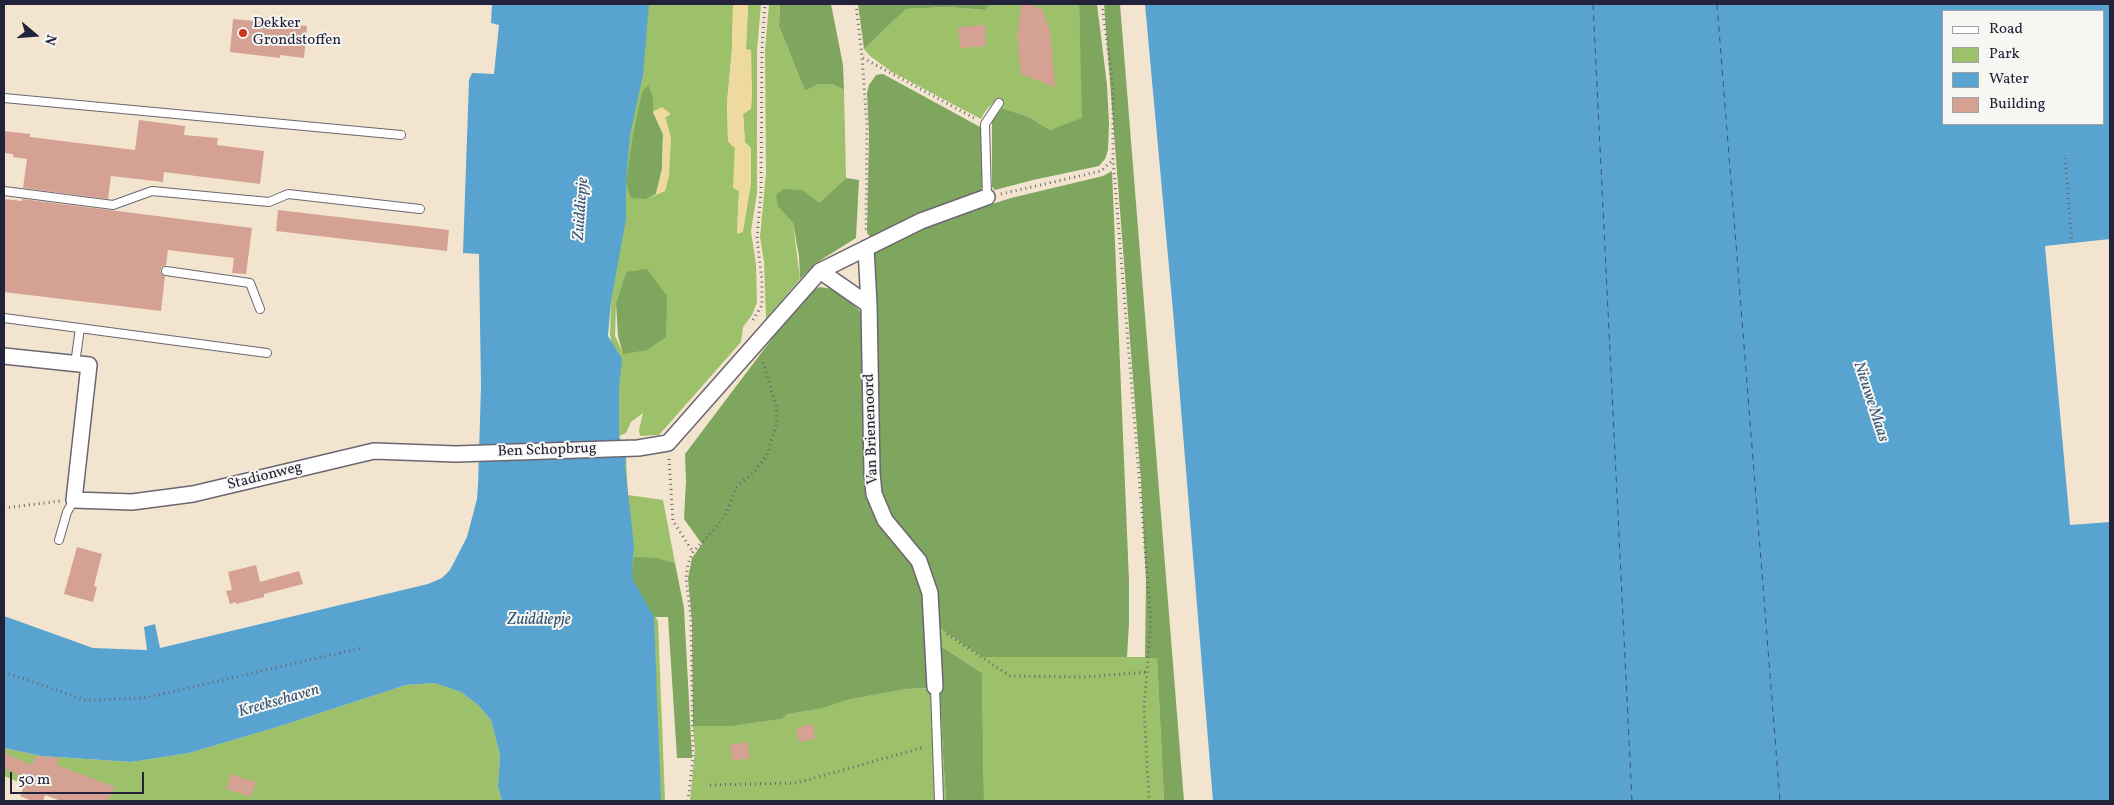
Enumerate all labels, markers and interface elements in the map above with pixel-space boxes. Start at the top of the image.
north arrow [10,10,60,60]
legend [1942,10,2104,125]
place label: Dekker Grondstoffen [253,15,341,50]
text: Road [1989,19,2023,40]
marker: Dekker Grondstoffen [237,27,249,39]
text: N [39,32,60,48]
text: Park [1989,44,2020,65]
text: Water [1989,69,2029,90]
text: Building [1989,94,2045,115]
water label: Zuiddiepje [570,177,594,241]
water label: Nieuwe Maas [1848,359,1892,445]
street label: Van Brienenoord [861,373,883,485]
street label: Ben Schopbrug [497,440,597,462]
street label: Stadionweg [226,459,304,495]
water label: Zuiddiepje [508,611,570,631]
water label: Kreeksehaven [236,681,322,723]
scale bar [12,762,146,794]
text: 50 m [18,770,50,791]

